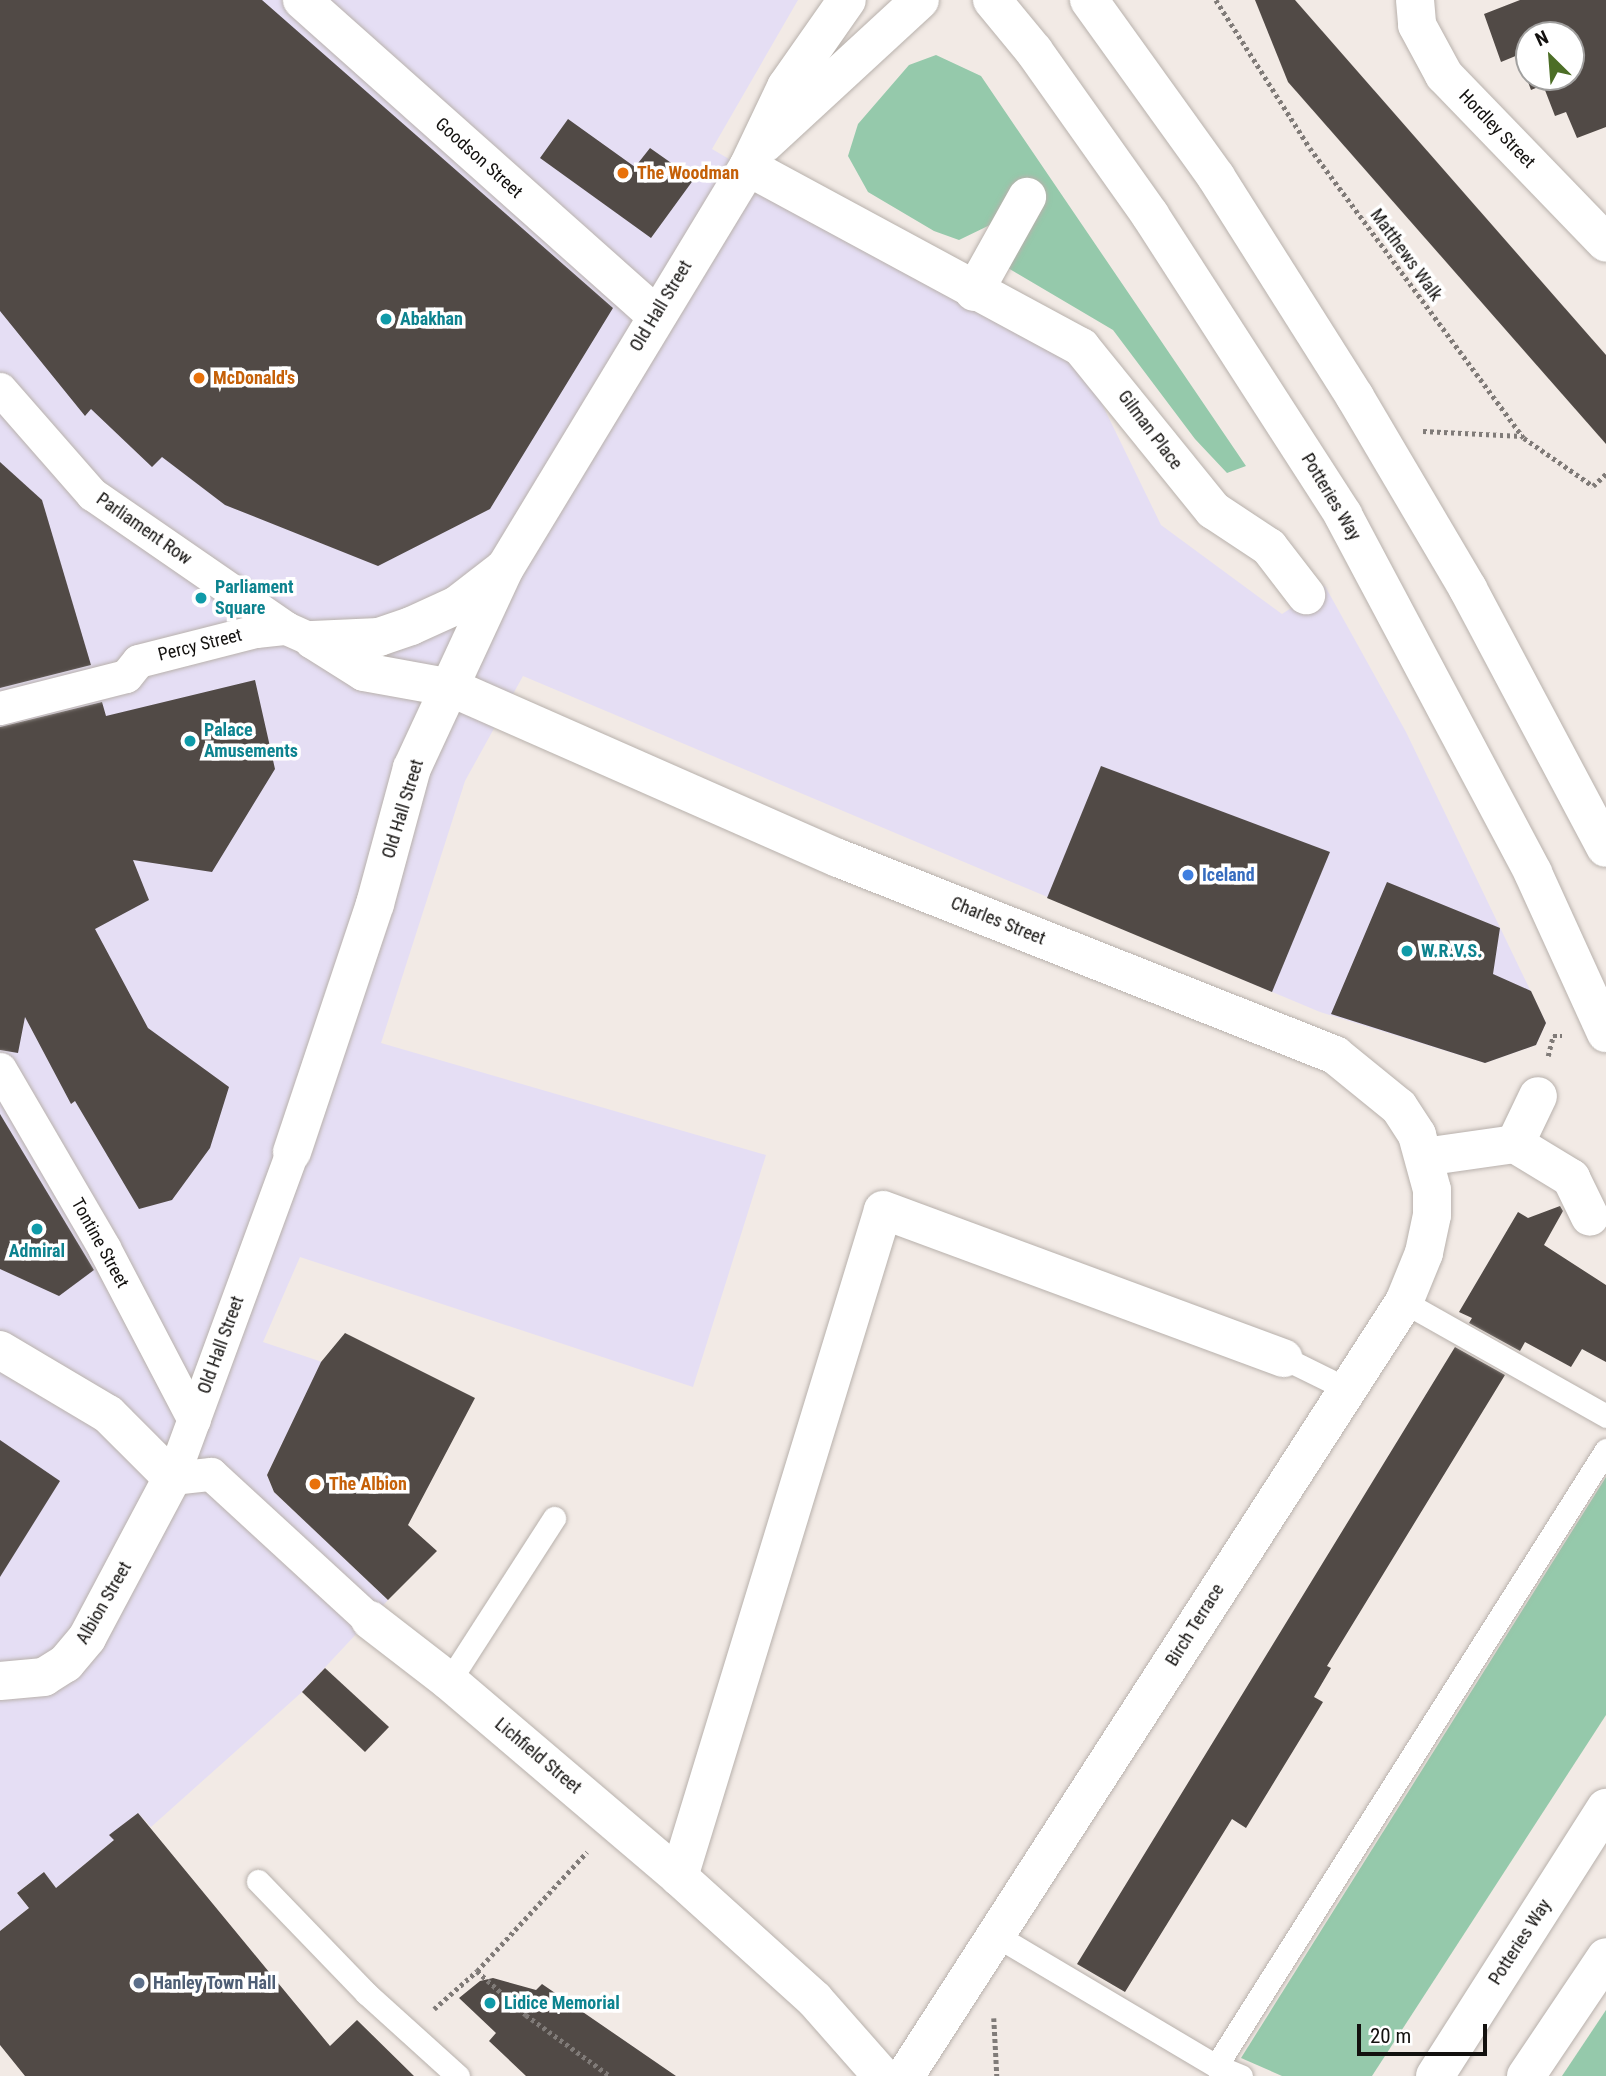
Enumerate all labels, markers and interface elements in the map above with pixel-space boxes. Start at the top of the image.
north arrow [1515,21,1585,91]
text: N [1532,25,1552,51]
street label: Hordley Street [1454,85,1540,173]
street label: Goodson Street [431,113,527,203]
place label: The Woodman [637,162,739,184]
marker: The Woodman [615,165,631,181]
street label: Matthews Walk [1365,205,1447,305]
street label: Old Hall Street [625,257,697,355]
place label: Abakhan [400,308,463,330]
marker: Abakhan [378,311,394,327]
place label: McDonald's [213,367,295,389]
marker: McDonald's [191,370,207,386]
street label: Gilman Place [1113,386,1187,474]
street label: Potteries Way [1297,450,1365,544]
street label: Parliament Row [92,488,196,570]
place label: Parliament Square [215,577,293,620]
marker: Parliament Square [193,590,209,606]
street label: Percy Street [156,624,244,666]
place label: Palace Amusements [204,720,298,762]
marker: Palace Amusements [182,733,198,749]
street label: Old Hall Street [378,757,428,861]
place label: Iceland [1202,864,1255,886]
marker: Iceland [1180,867,1196,883]
street label: Charles Street [948,892,1048,950]
place label: W.R.V.S. [1421,940,1482,962]
marker: W.R.V.S. [1399,943,1415,959]
street label: Tontine Street [67,1194,133,1292]
marker: Admiral [29,1221,45,1237]
place label: Admiral [9,1240,65,1262]
street label: Old Hall Street [193,1293,249,1397]
place label: The Albion [329,1473,407,1495]
marker: The Albion [307,1476,323,1492]
street label: Albion Street [72,1558,136,1648]
street label: Birch Terrace [1161,1580,1229,1670]
street label: Lichfield Street [490,1714,586,1798]
street label: Potteries Way [1484,1895,1556,1989]
place label: Hanley Town Hall [153,1972,277,1994]
marker: Hanley Town Hall [131,1975,147,1991]
place label: Lidice Memorial [504,1992,620,2014]
marker: Lidice Memorial [482,1995,498,2011]
scale bar [1361,2010,1490,2054]
text: 20 m [1370,2024,1411,2048]

